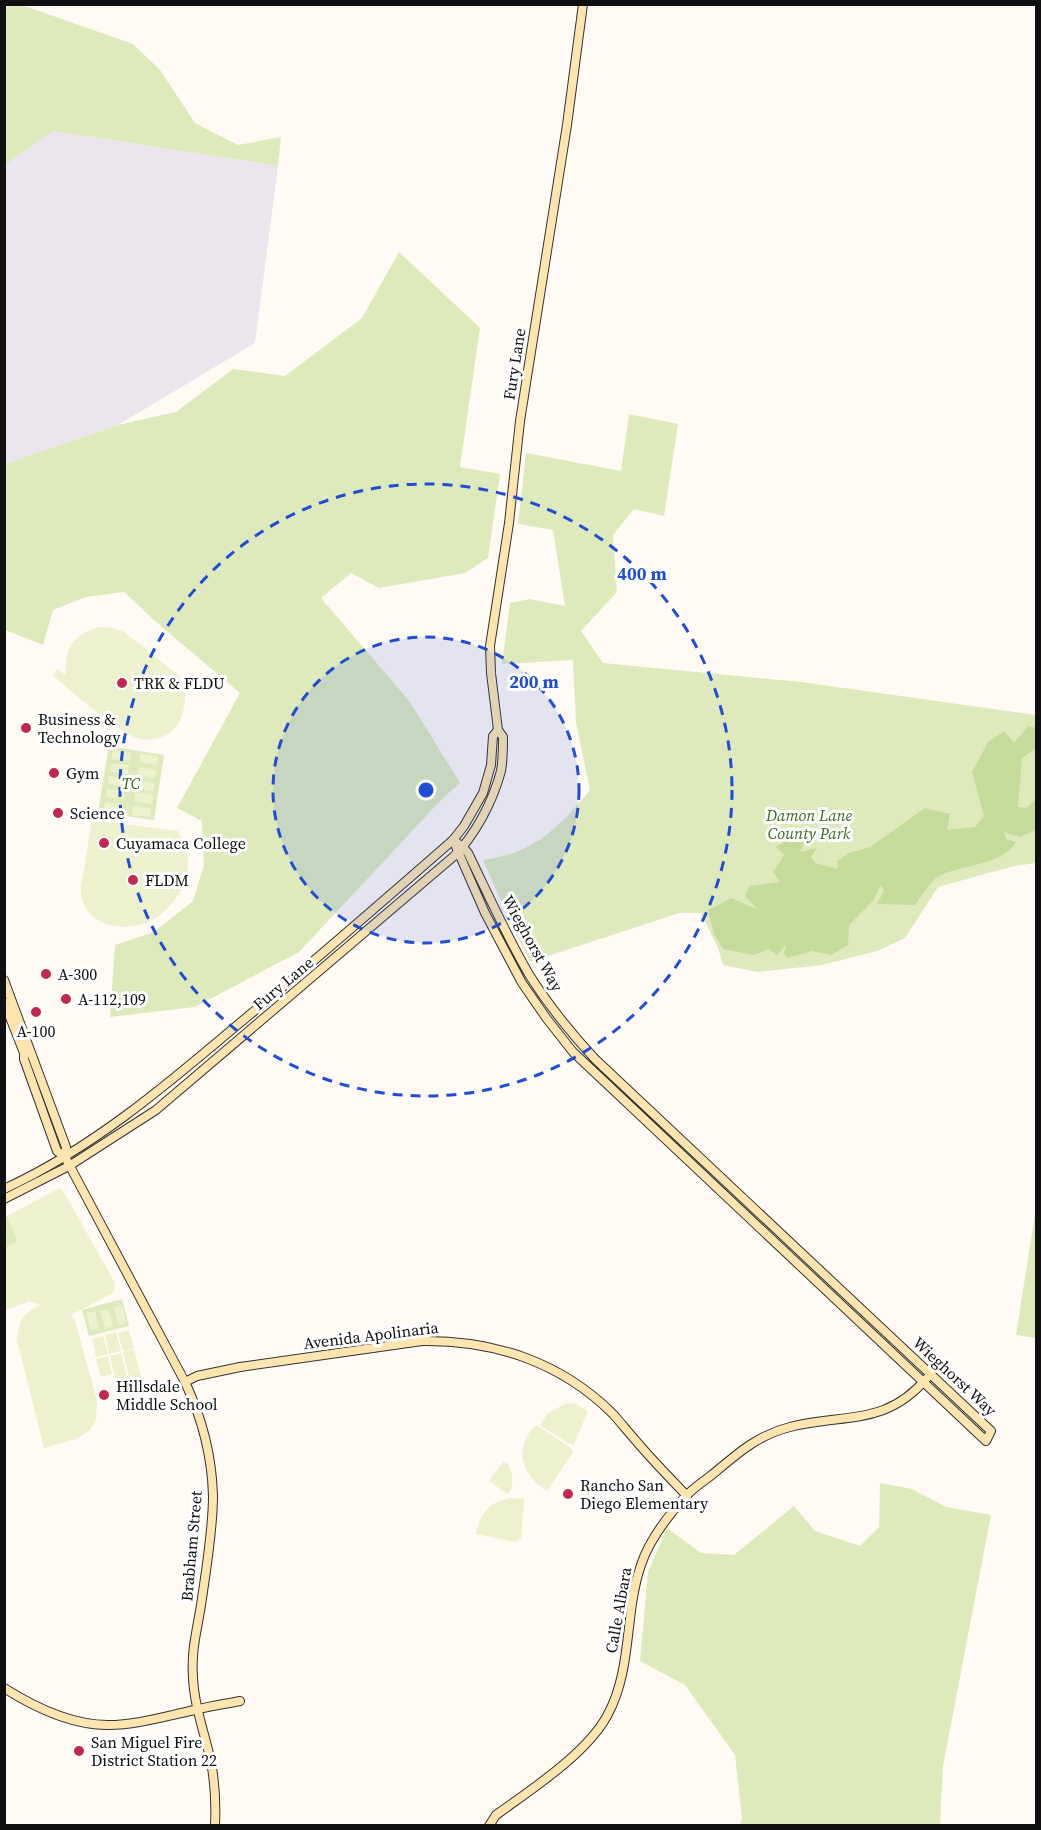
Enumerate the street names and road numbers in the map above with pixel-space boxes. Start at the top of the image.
street label: Fury Lane [497,326,531,402]
street label: Wieghorst Way [497,891,569,996]
street label: Fury Lane [248,951,318,1015]
street label: Avenida Apolinaria [302,1316,441,1354]
street label: Wieghorst Way [908,1331,1002,1421]
street label: Brabham Street [175,1489,207,1602]
street label: Calle Albara [600,1564,637,1655]

